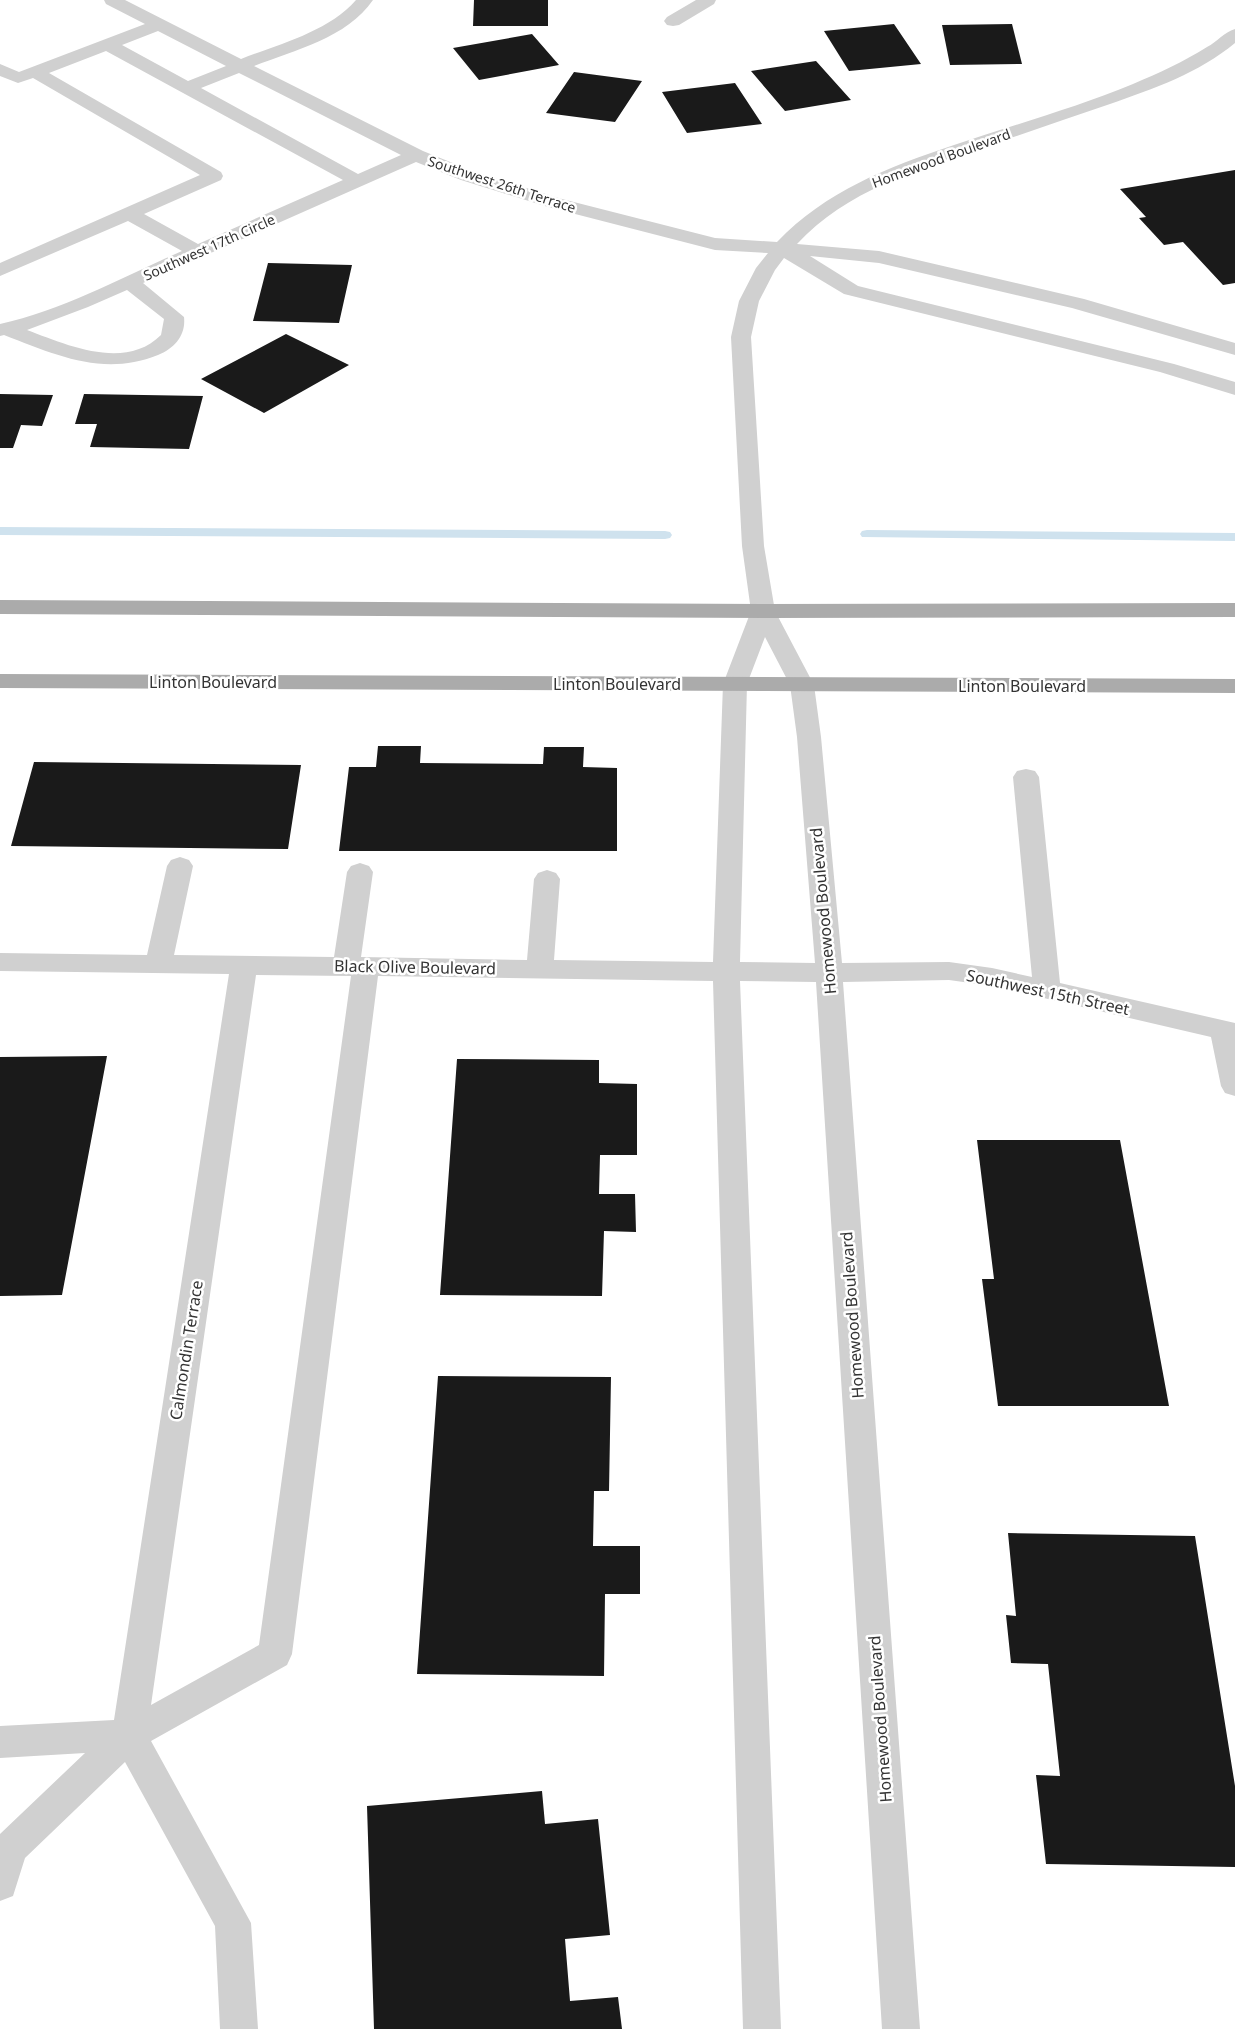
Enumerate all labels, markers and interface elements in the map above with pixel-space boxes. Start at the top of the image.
street label: Homewood Boulevard [869,124,1013,192]
street label: Southwest 26th Terrace [426,151,579,217]
street label: Southwest 17th Circle [140,209,278,285]
street label: Linton Boulevard [149,671,277,693]
street label: Linton Boulevard [553,673,681,695]
street label: Linton Boulevard [958,675,1086,697]
street label: Homewood Boulevard [805,827,841,995]
street label: Black Olive Boulevard [334,955,496,979]
street label: Southwest 15th Street [965,964,1132,1020]
street label: Homewood Boulevard [835,1231,869,1399]
street label: Calmondin Terrace [164,1279,208,1421]
street label: Homewood Boulevard [863,1635,897,1803]

